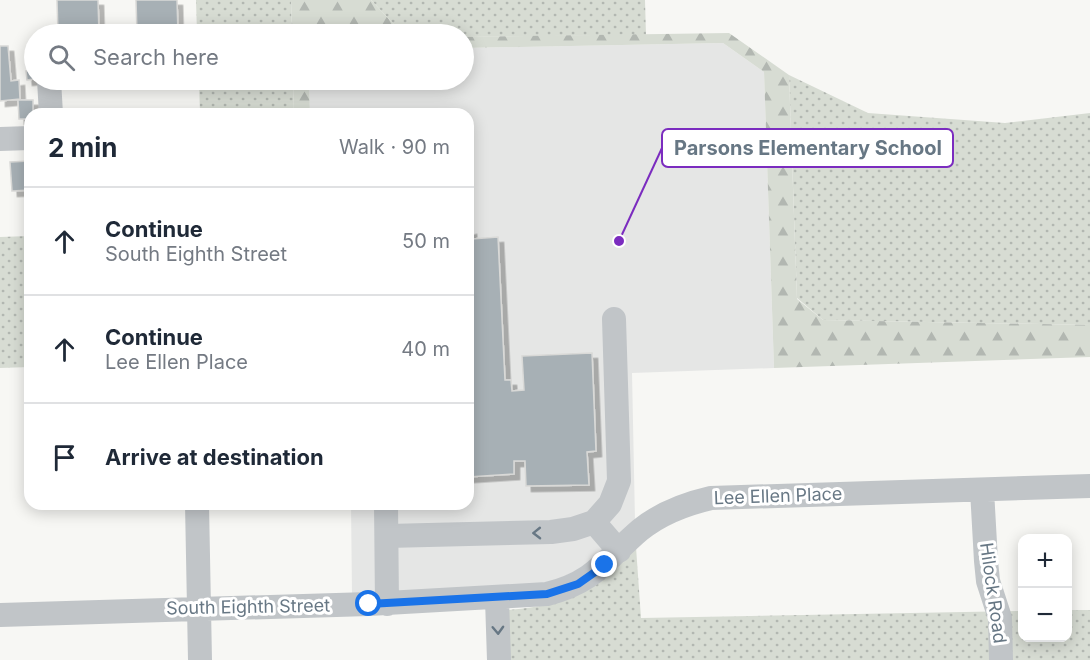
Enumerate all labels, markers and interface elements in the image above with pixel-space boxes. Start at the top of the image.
search box [24,24,474,90]
icon: search [45,41,78,74]
text: Search here [93,44,219,70]
callout: Parsons Elementary School [662,129,953,167]
text: 2 min [48,132,118,163]
text: Walk · 90 m [339,135,450,159]
text: Parsons Elementary School [674,136,942,160]
text: Continue [105,216,203,242]
icon: ahead [48,225,81,258]
text: 50 m [402,229,450,253]
text: South Eighth Street [105,242,287,266]
text: Continue [105,324,203,350]
icon: ahead [48,333,81,366]
text: 40 m [401,337,450,361]
text: Lee Ellen Place [105,350,248,374]
icon: arrive [48,441,81,474]
text: Arrive at destination [105,444,324,470]
street label: Lee Ellen Place [713,483,843,508]
one-way arrow [532,526,541,539]
map controls [1018,534,1072,642]
button: + [1018,534,1072,588]
street label: Hilock Road [976,541,1011,645]
route end [591,551,617,577]
button: − [1018,588,1072,642]
route start [355,590,381,616]
street label: South Eighth Street [166,595,330,618]
one-way arrow [491,625,504,634]

